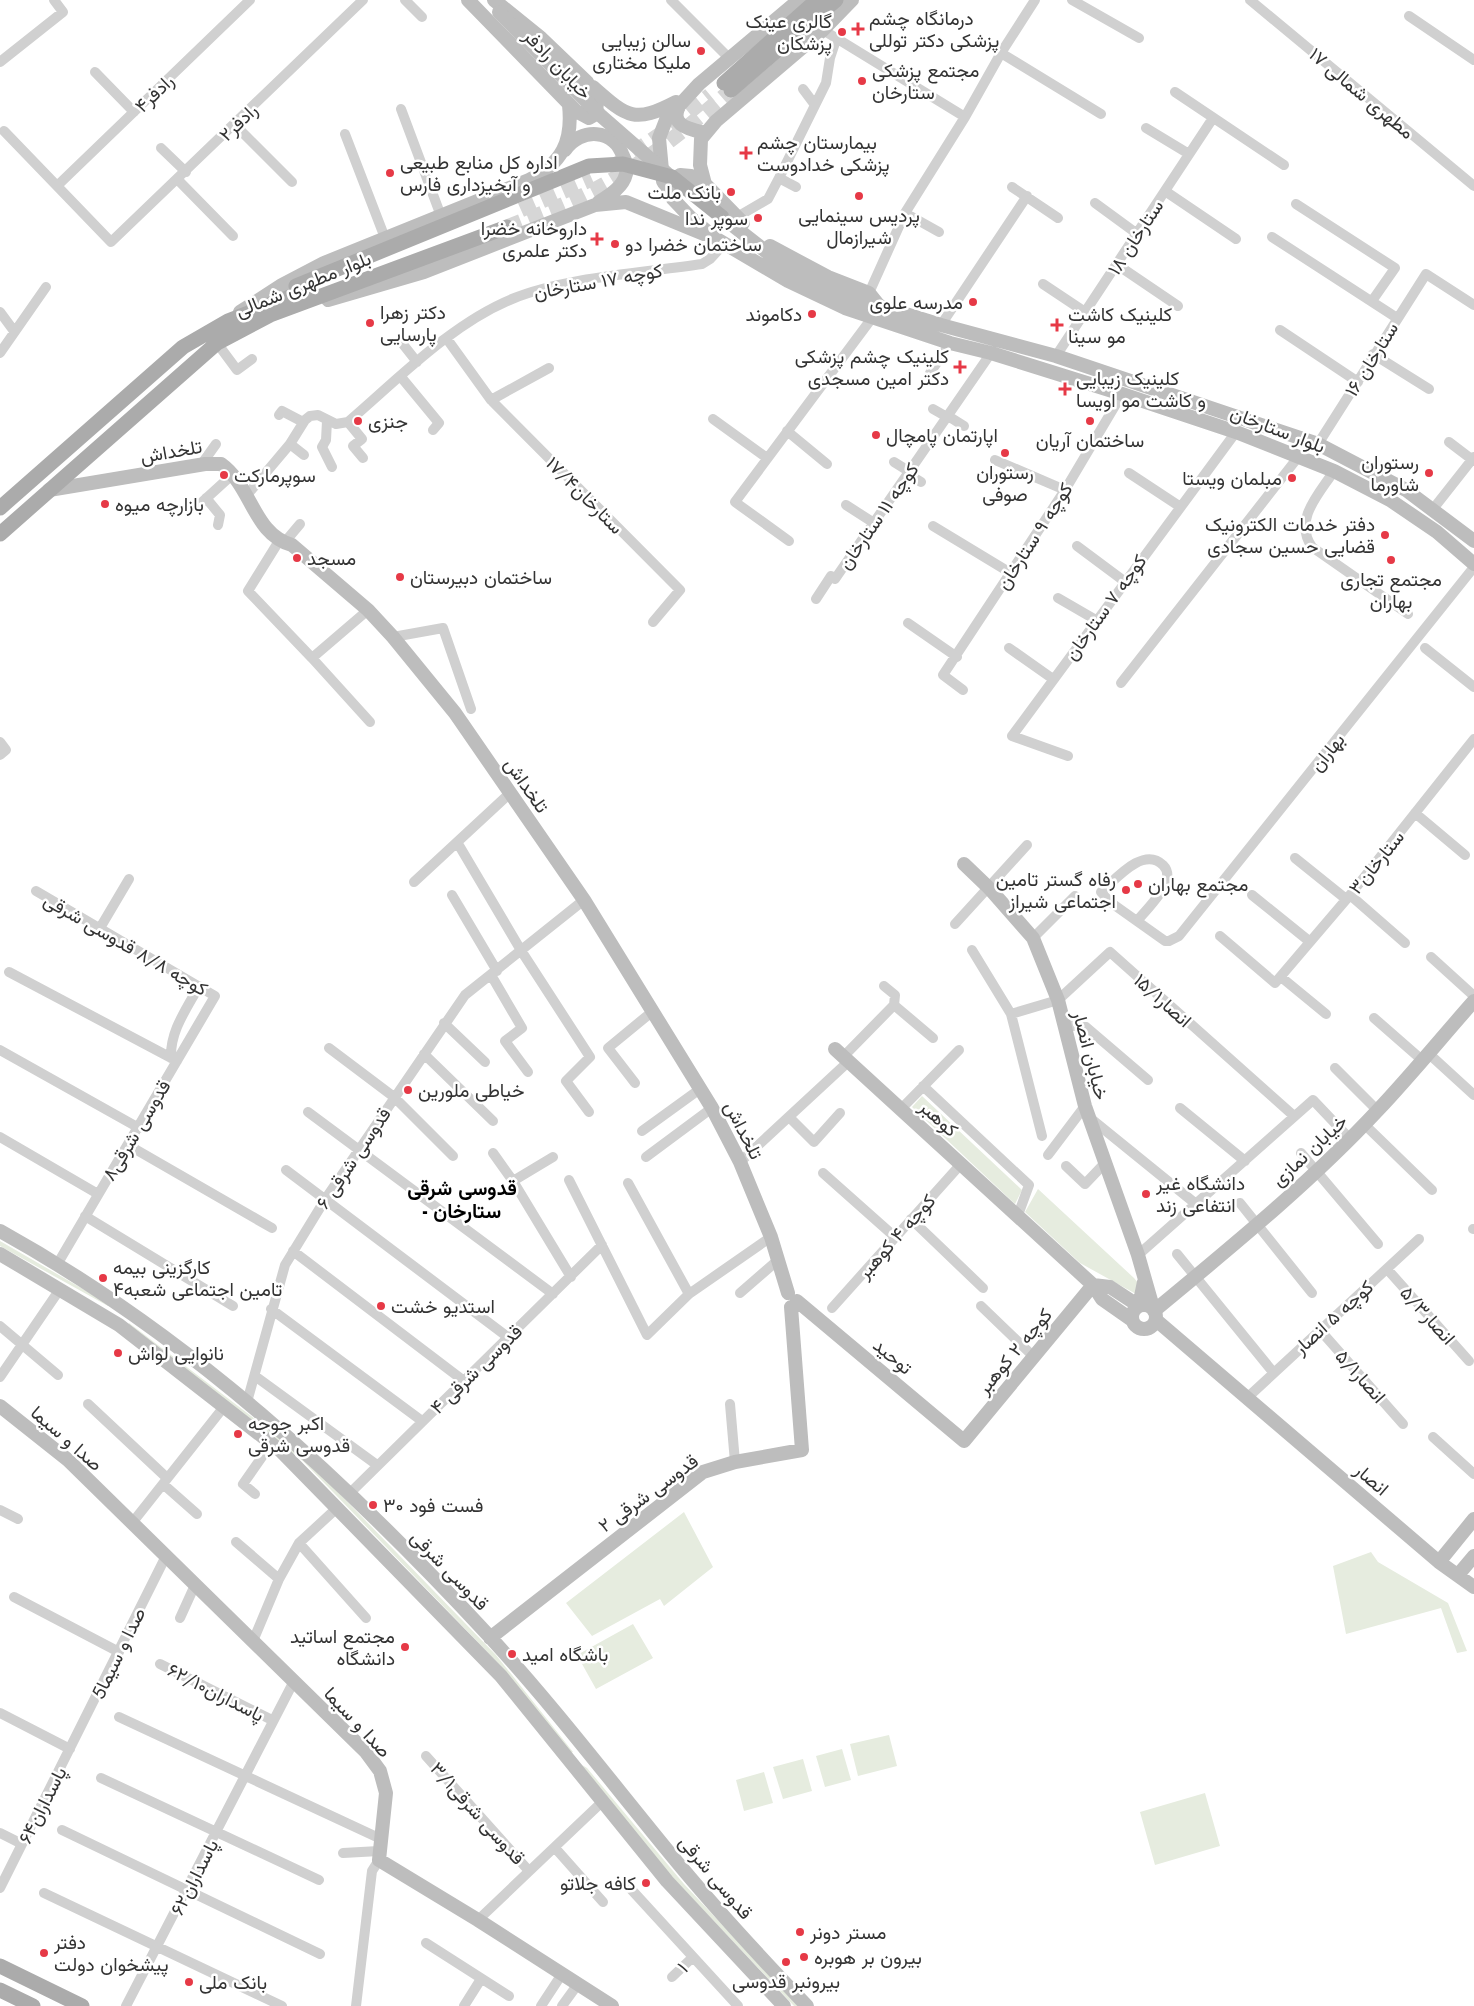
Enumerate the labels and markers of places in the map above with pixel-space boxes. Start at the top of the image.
place label: درمانگاه چشم پزشكی دكتر توللی [869,5,999,54]
place label: گالری عینک پزشکان [746,8,832,57]
marker: درمانگاه چشم پزشكی دكتر توللی [851,22,865,36]
marker: گالری عینک پزشکان [836,26,848,38]
place label: سالن زیبایی ملیکا مختاری [592,27,691,76]
marker: سالن زیبایی ملیکا مختاری [695,45,707,57]
place label: مجتمع پزشکی ستارخان [872,57,979,106]
marker: مجتمع پزشکی ستارخان [856,75,868,87]
place label: بیمارستان چشم پزشکی خدادوست [757,129,890,178]
marker: بیمارستان چشم پزشکی خدادوست [739,146,753,160]
place label: اداره کل منابع طبیعى و آبخیزدارى فارس [400,149,558,198]
marker: اداره کل منابع طبیعى و آبخیزدارى فارس [384,167,396,179]
place label: بانک ملت [648,179,721,206]
marker: بانک ملت [725,186,737,198]
marker: پردیس سینمایی شیرازمال [853,190,865,202]
place label: پردیس سینمایی شیرازمال [798,202,920,251]
place label: سوپر ندا [685,205,748,232]
marker: سوپر ندا [752,212,764,224]
place label: داروخانه خضرا دکتر علمری [481,215,587,264]
place label: ساختمان خضرا دو [625,231,762,258]
marker: داروخانه خضرا دکتر علمری [591,233,603,245]
marker: ساختمان خضرا دو [609,238,621,250]
place label: مدرسه علوی [869,289,963,316]
marker: مدرسه علوی [967,296,979,308]
place label: دکتر زهرا پارسایی [380,299,446,348]
place label: دکاموند [746,301,802,328]
place label: کلینیک کاشت مو سینا [1068,301,1172,350]
marker: دکاموند [806,308,818,320]
marker: دکتر زهرا پارسایی [364,317,376,329]
marker: کلینیک کاشت مو سینا [1050,318,1064,332]
place label: کلینیک چشم پزشکی دکتر امین مسجدی [795,343,949,392]
marker: کلینیک چشم پزشکی دکتر امین مسجدی [953,360,967,374]
place label: کلینیک زیبایی و کاشت مو اویسا [1076,365,1206,414]
marker: کلینیک زیبایی و کاشت مو اویسا [1058,382,1072,396]
place label: جنزی [368,408,408,435]
marker: جنزی [352,415,364,427]
marker: ساختمان آریان [1084,415,1096,427]
place label: اپارتمان پامچال [886,422,998,449]
place label: ساختمان آریان [1036,427,1144,454]
marker: اپارتمان پامچال [870,429,882,441]
marker: رستوران صوفی [999,447,1011,459]
place label: رستوران شاورما [1361,449,1419,498]
place label: رستوران صوفی [976,459,1034,508]
place label: سوپرمارکت [234,462,316,489]
place label: مبلمان ویستا [1182,465,1282,492]
marker: رستوران شاورما [1423,467,1435,479]
marker: سوپرمارکت [218,469,230,481]
marker: مبلمان ویستا [1286,472,1298,484]
place label: بازارچه میوه [115,491,204,518]
marker: بازارچه میوه [99,498,111,510]
place label: دفتر خدمات الکترونیک قضایی حسین سجادی [1205,511,1375,560]
marker: دفتر خدمات الکترونیک قضایی حسین سجادی [1379,529,1391,541]
place label: مسجد [307,545,356,572]
marker: مسجد [291,552,303,564]
marker: مجتمع تجاری بهاران [1385,554,1397,566]
place label: ساختمان دبیرستان [410,564,552,591]
place label: مجتمع تجاری بهاران [1340,566,1442,615]
marker: ساختمان دبیرستان [394,571,406,583]
place label: رفاه گستر تامین اجتماعی شیراز [996,866,1116,915]
place label: مجتمع بهاران [1148,871,1248,898]
marker: مجتمع بهاران [1132,878,1144,890]
marker: رفاه گستر تامین اجتماعی شیراز [1120,884,1132,896]
place label: خیاطی ملورین [418,1077,524,1104]
marker: خیاطی ملورین [402,1084,414,1096]
place label: دانشگاه غیر انتفاعی زند [1155,1170,1245,1219]
marker: دانشگاه غیر انتفاعی زند [1140,1188,1152,1200]
place label: کارگزینی بیمه تامین اجتماعی شعبه۴ [113,1254,282,1303]
marker: کارگزینی بیمه تامین اجتماعی شعبه۴ [97,1272,109,1284]
place label: استدیو خشت [391,1293,495,1320]
marker: استدیو خشت [375,1300,387,1312]
place label: نانوایی لواش [128,1340,224,1367]
marker: نانوایی لواش [112,1347,124,1359]
place label: اکبر جوجه قدوسی شرقی [248,1410,350,1459]
marker: اکبر جوجه قدوسی شرقی [232,1428,244,1440]
place label: فست فود ۳۰ [383,1492,484,1519]
marker: فست فود ۳۰ [367,1499,379,1511]
place label: مجتمع اساتید دانشگاه [290,1623,395,1672]
marker: مجتمع اساتید دانشگاه [399,1641,411,1653]
place label: باشگاه امید [522,1641,608,1668]
marker: باشگاه امید [506,1648,518,1660]
place label: کافه جلاتو [560,1870,636,1897]
marker: کافه جلاتو [640,1877,652,1889]
place label: مستر دونر [809,1919,886,1946]
marker: مستر دونر [794,1926,806,1938]
place label: دفتر پیشخوان دولت [53,1929,169,1978]
place label: بیرون بر هوبره [814,1944,922,1971]
marker: دفتر پیشخوان دولت [38,1947,50,1959]
marker: بیرون بر هوبره [798,1951,810,1963]
marker: بیرونبر قدوسی [780,1956,792,1968]
place label: بیرونبر قدوسی [732,1968,840,1995]
place label: بانک ملی [199,1969,267,1996]
marker: بانک ملی [183,1976,195,1988]

